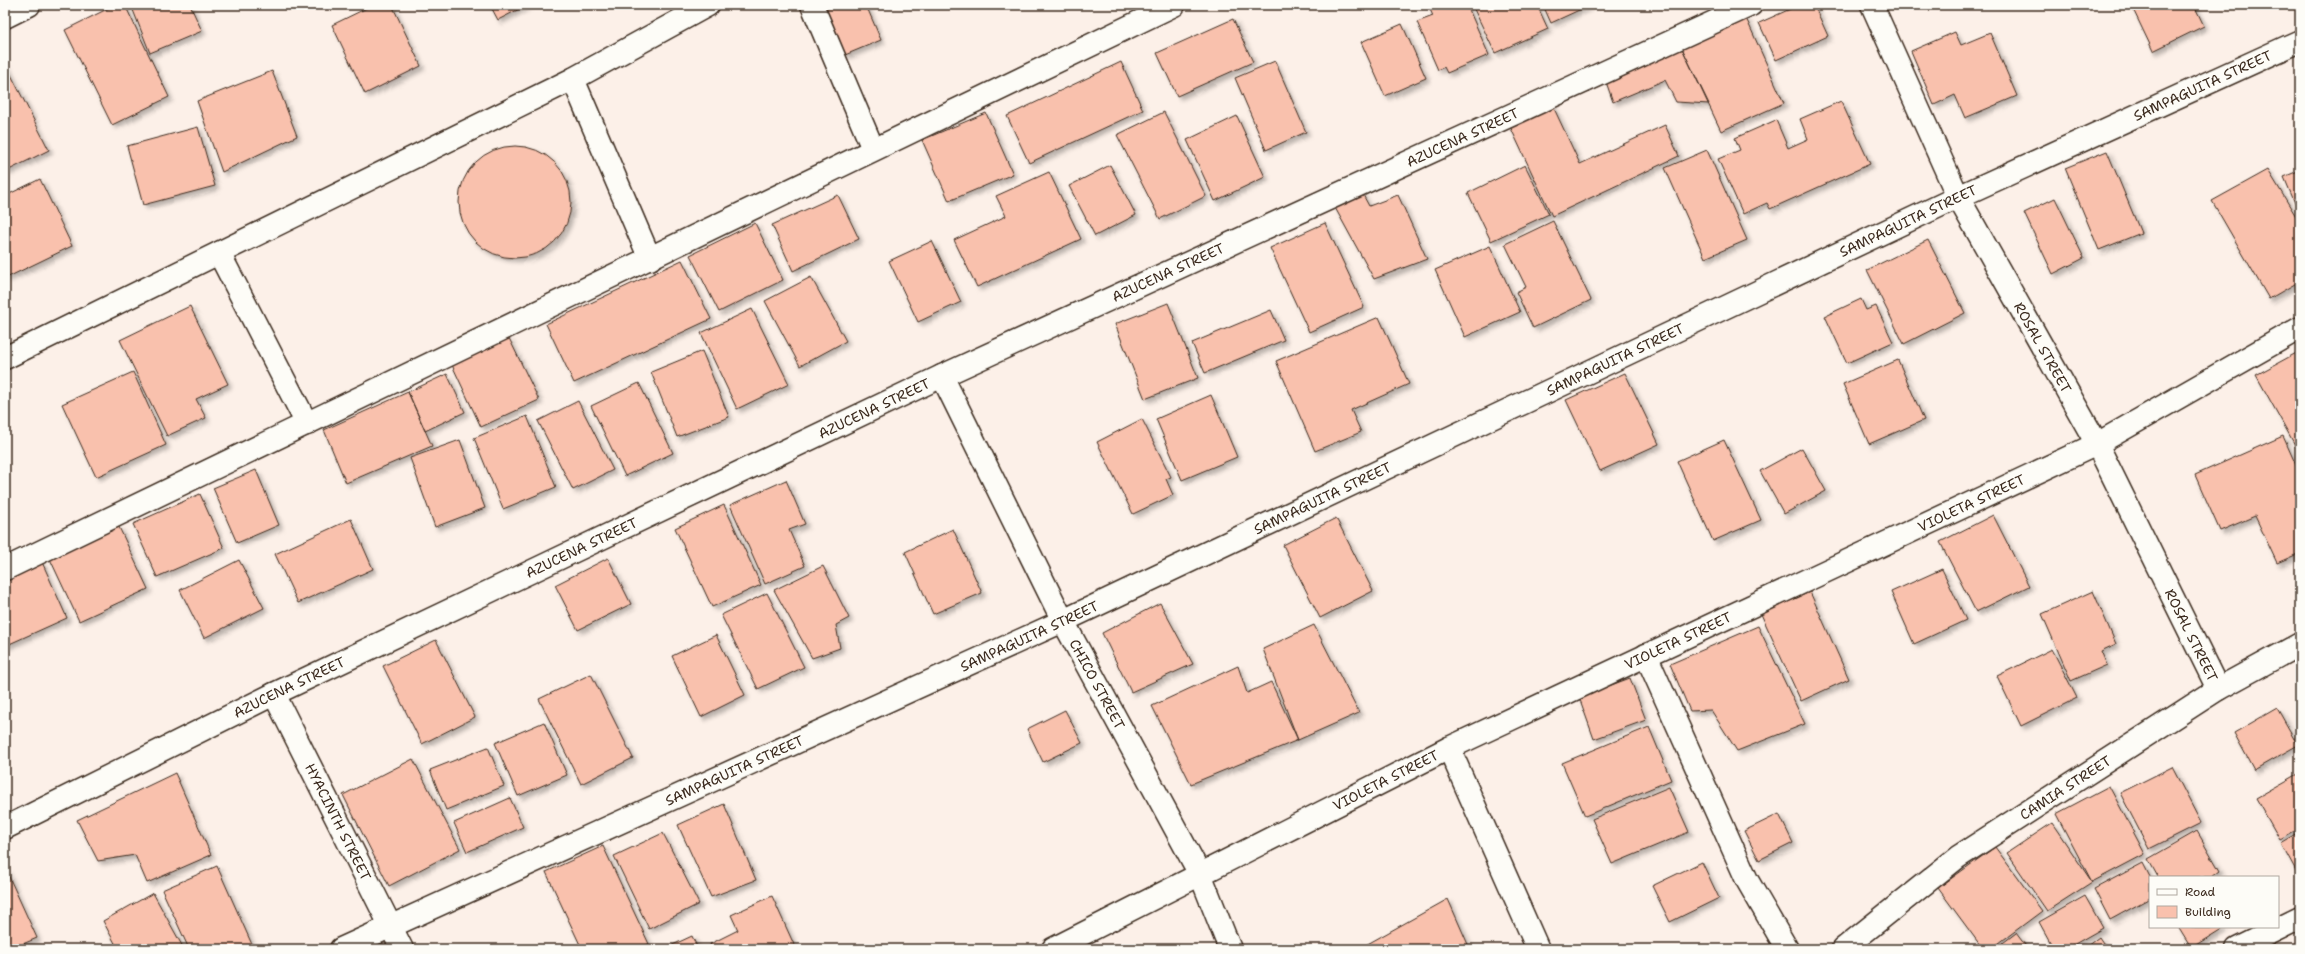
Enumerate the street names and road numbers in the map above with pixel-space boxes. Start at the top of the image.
street label: SAMPAGUITA STREET [2130,46,2275,125]
street label: AZUCENA STREET [1403,104,1522,171]
street label: SAMPAGUITA STREET [1836,180,1980,261]
street label: AZUCENA STREET [1109,239,1227,306]
street label: ROSAL STREET [2010,299,2076,396]
street label: SAMPAGUITA STREET [1543,319,1687,400]
street label: AZUCENA STREET [815,374,933,443]
street label: SAMPAGUITA STREET [1251,458,1394,538]
street label: VIOLETA STREET [1915,470,2028,536]
street label: AZUCENA STREET [523,513,641,582]
street label: ROSAL STREET [2161,586,2222,685]
street label: SAMPAGUITA STREET [957,596,1102,676]
street label: VIOLETA STREET [1622,608,1735,673]
street label: CHICO STREET [1065,636,1129,733]
street label: AZUCENA STREET [230,652,348,722]
street label: SAMPAGUITA STREET [662,731,807,810]
street label: VIOLETA STREET [1330,746,1442,814]
street label: CAMIA STREET [2016,751,2115,824]
street label: HYACINTH STREET [301,760,375,884]

